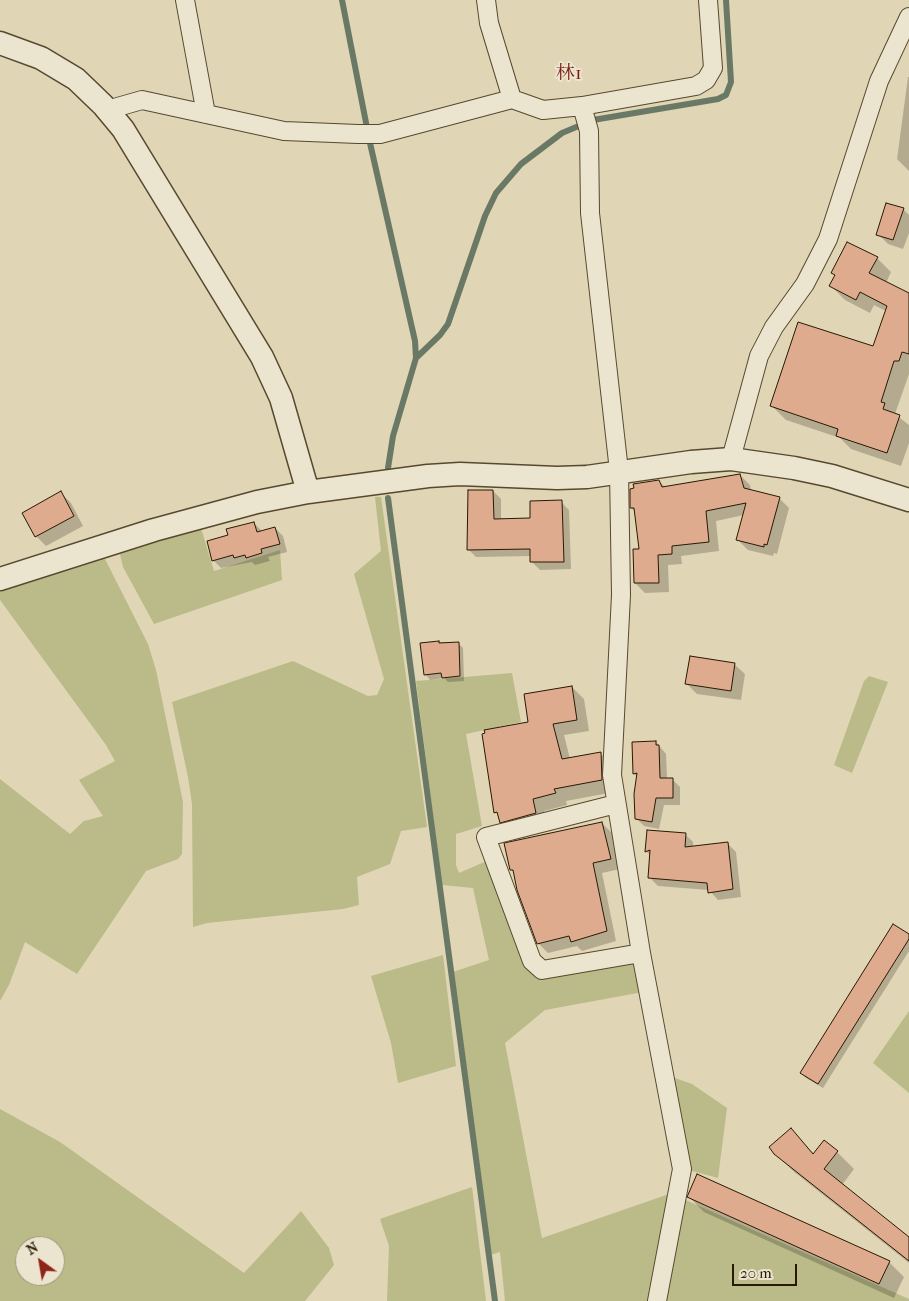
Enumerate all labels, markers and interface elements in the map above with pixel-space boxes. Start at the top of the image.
district label: 林1 [556,63,582,85]
north arrow [15,1236,65,1286]
text: N [23,1239,41,1259]
scale bar [734,1254,799,1286]
text: 20 m [740,1264,772,1282]

